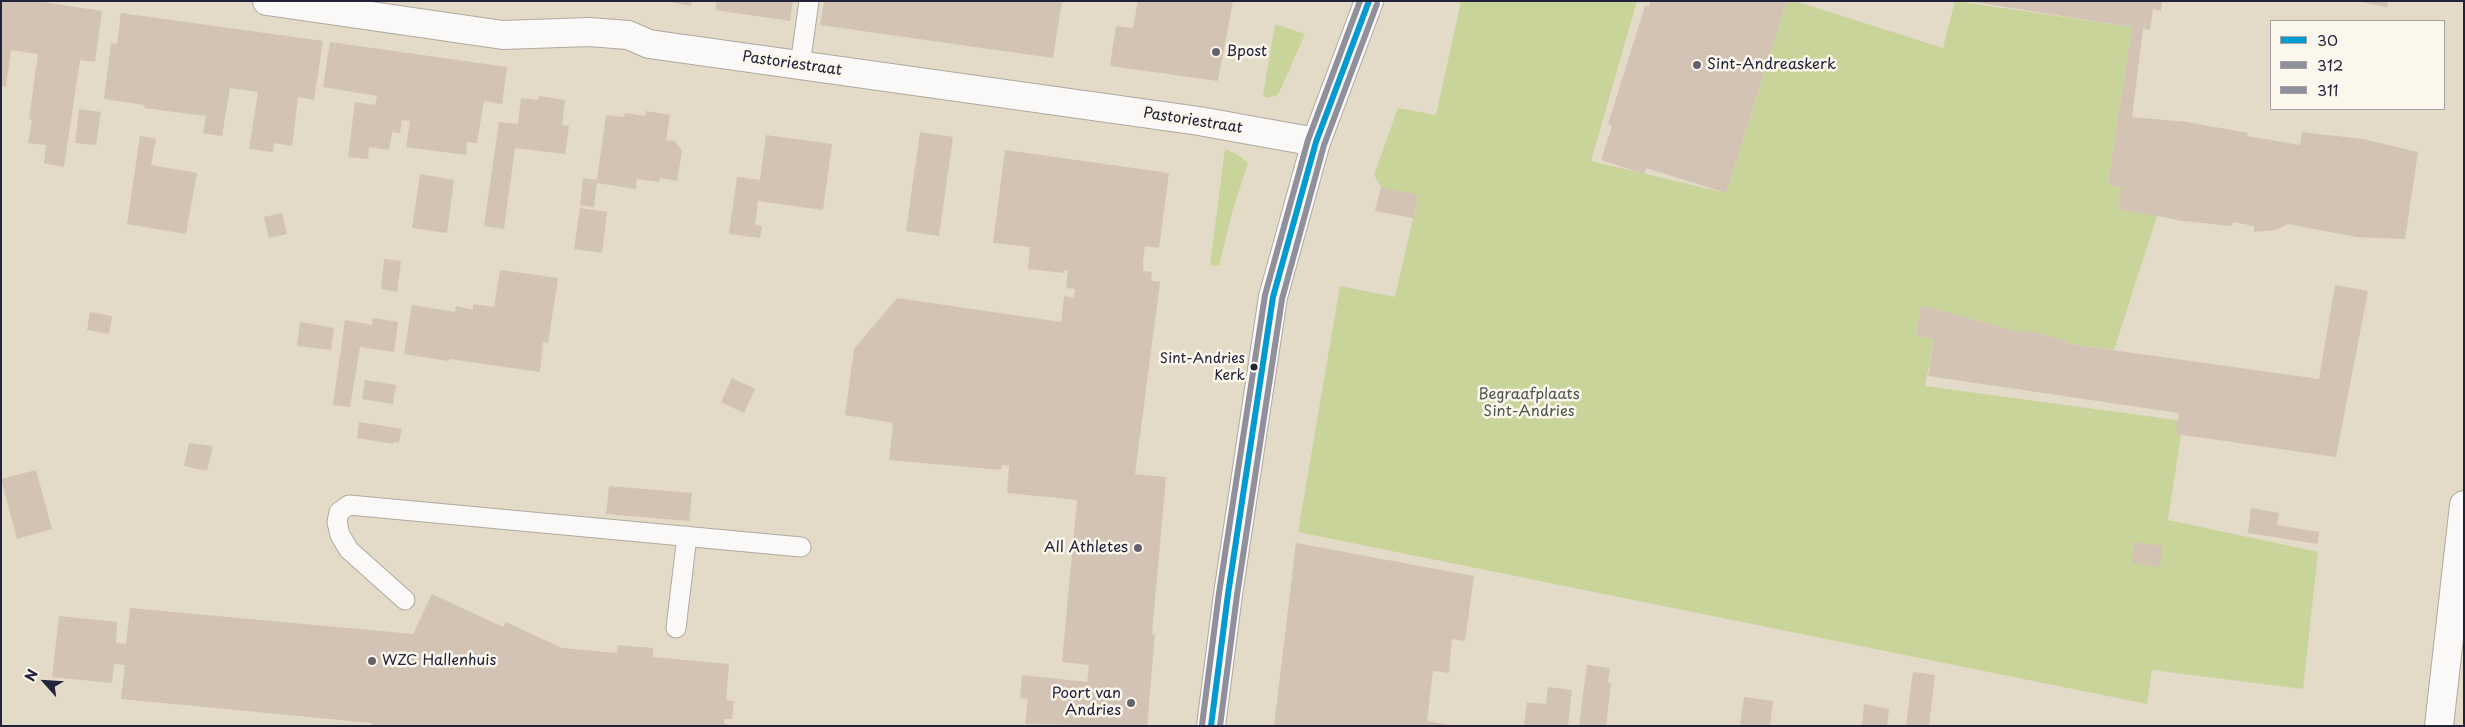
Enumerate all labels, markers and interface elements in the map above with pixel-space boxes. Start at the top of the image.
legend [2270,20,2445,110]
text: 30 [2317,28,2338,51]
place label: Bpost [1226,43,1267,61]
marker: Bpost [1210,46,1222,58]
street label: Pastoriestraat [741,48,843,80]
text: 312 [2317,53,2343,76]
place label: Sint-Andreaskerk [1707,56,1836,74]
marker: Sint-Andreaskerk [1691,59,1703,71]
text: 311 [2317,78,2338,101]
street label: Pastoriestraat [1142,104,1244,138]
place label: Sint-Andries Kerk [1160,351,1245,384]
marker: Sint-Andries Kerk [1249,362,1259,372]
park label: Begraafplaats Sint-Andries [1478,386,1580,421]
place label: All Athletes [1044,539,1128,557]
marker: All Athletes [1132,542,1144,554]
place label: WZC Hallenhuis [382,652,496,670]
marker: WZC Hallenhuis [366,655,378,667]
north arrow [20,657,70,707]
text: N [19,666,43,685]
place label: Poort van Andries [1052,685,1121,720]
marker: Poort van Andries [1125,697,1137,709]

